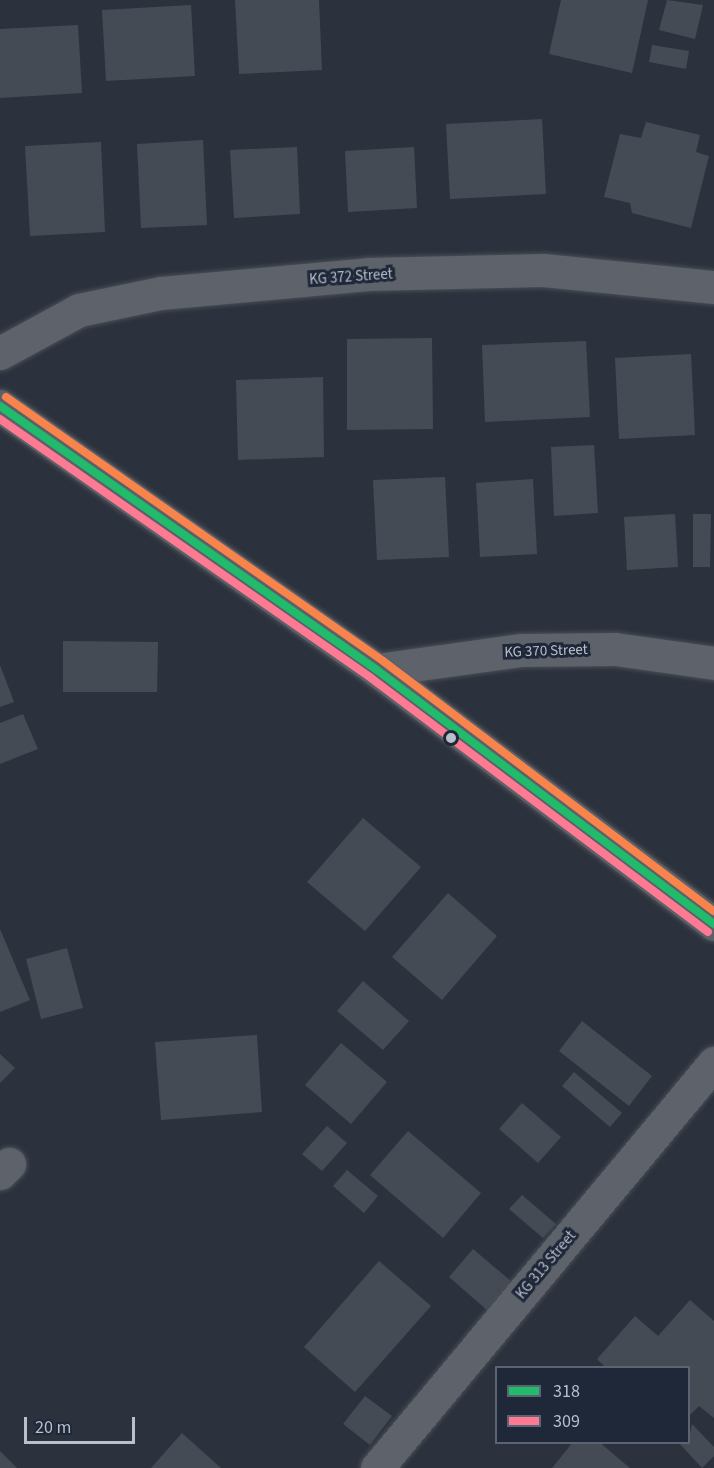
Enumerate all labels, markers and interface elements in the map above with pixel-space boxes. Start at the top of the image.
street label: KG 372 Street [309,265,393,289]
street label: KG 370 Street [504,641,588,661]
unlabelled marker [445,732,457,744]
street label: KG 313 Street [512,1227,580,1303]
legend [495,1366,690,1444]
text: 318 [553,1379,580,1404]
scale bar [27,1405,138,1443]
text: 309 [553,1409,580,1434]
text: 20 m [35,1415,71,1440]

